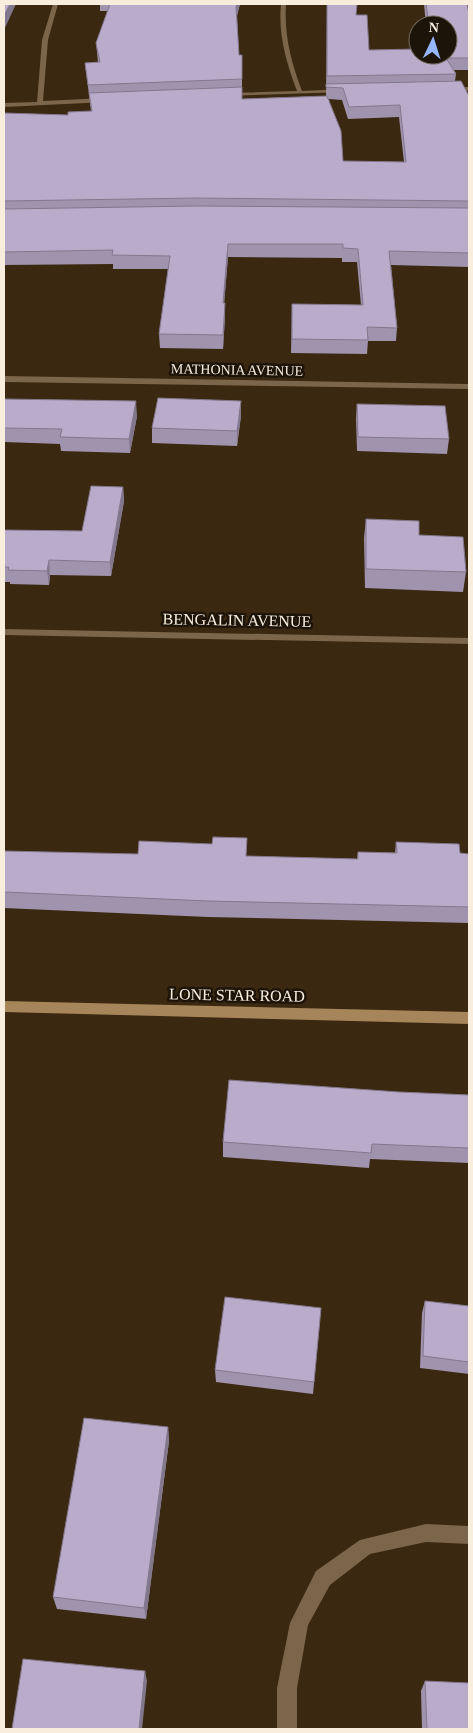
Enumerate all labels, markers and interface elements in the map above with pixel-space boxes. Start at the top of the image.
north arrow [408,15,458,65]
text: N [428,20,439,35]
street label: MATHONIA AVENUE [171,361,303,379]
street label: BENGALIN AVENUE [163,610,311,630]
street label: LONE STAR ROAD [169,985,305,1005]

